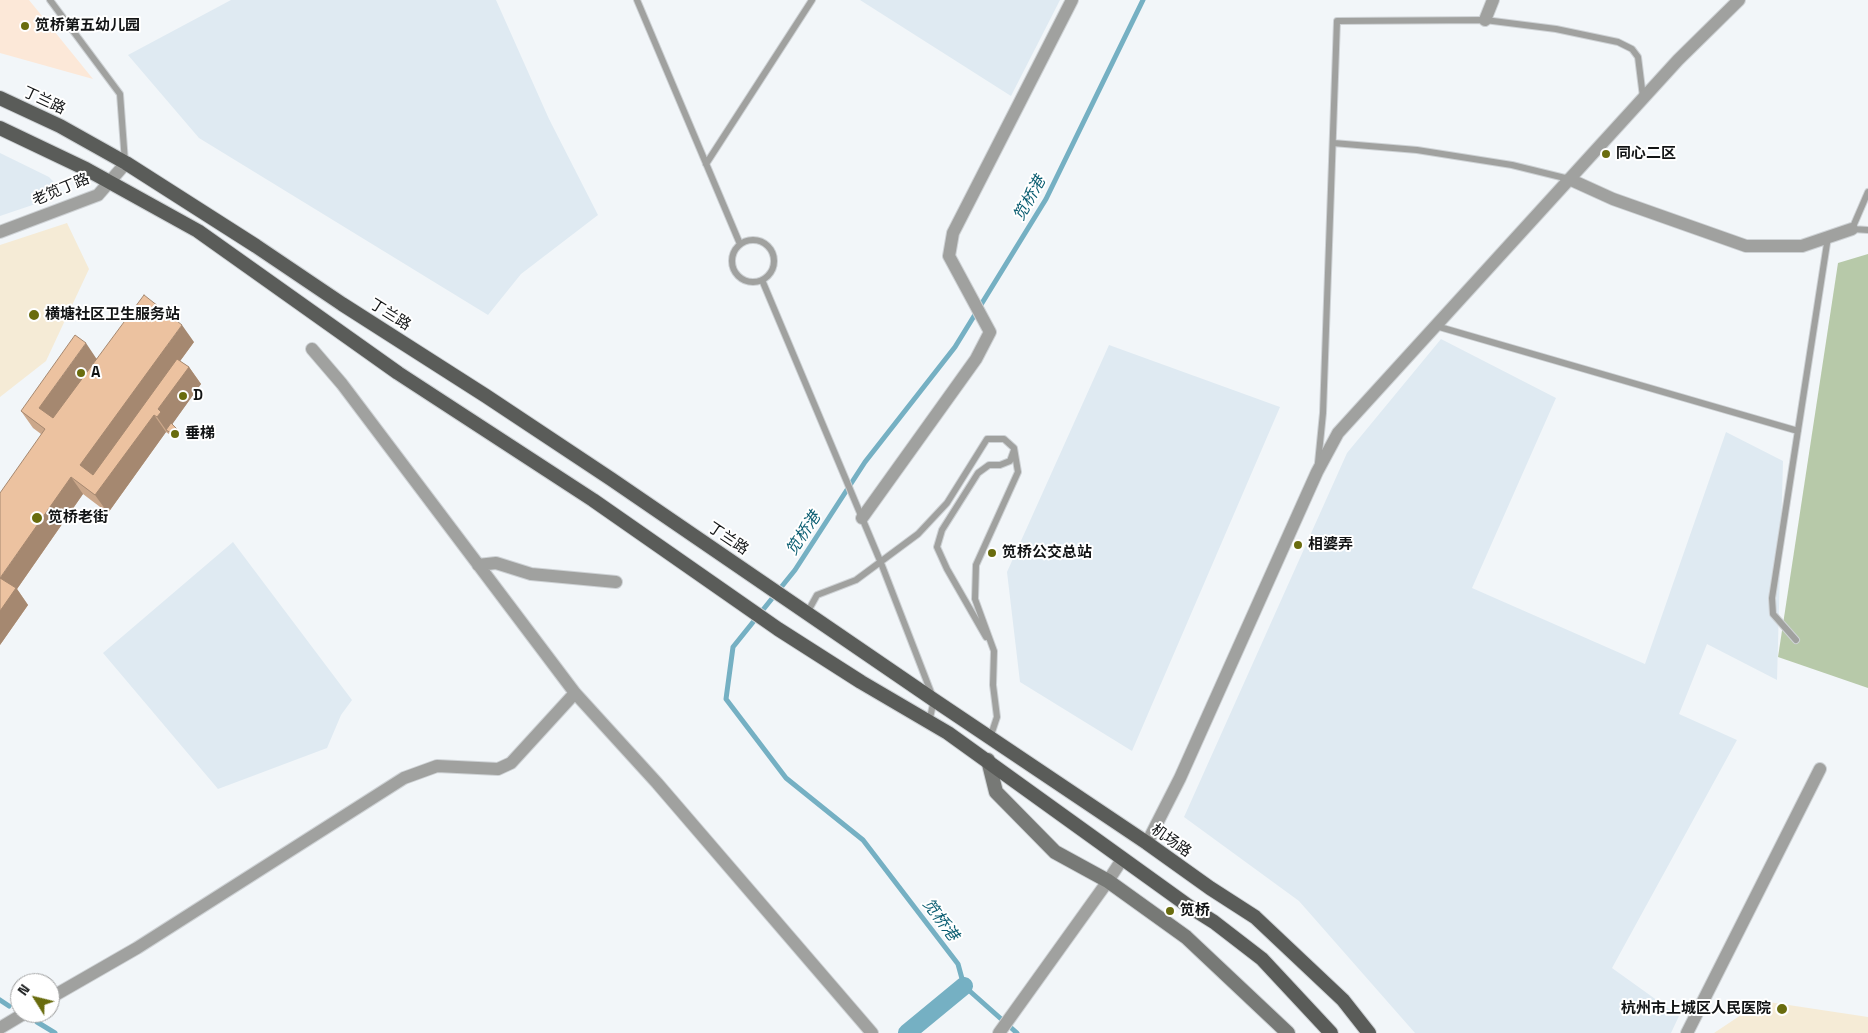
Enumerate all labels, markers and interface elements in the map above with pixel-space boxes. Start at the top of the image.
place label: 笕桥第五幼儿园 [35,17,140,35]
marker: 笕桥第五幼儿园 [19,20,31,32]
street label: 丁兰路 [20,83,68,119]
place label: 同心二区 [1616,145,1676,163]
marker: 同心二区 [1600,148,1612,160]
street label: 老笕丁路 [30,170,92,210]
water label: 笕桥港 [1010,173,1050,225]
street label: 丁兰路 [366,295,414,335]
place label: 横塘社区卫生服务站 [45,306,180,324]
marker: 横塘社区卫生服务站 [27,308,41,322]
place label: A [91,364,101,382]
marker: A [75,367,87,379]
place label: D [193,387,203,405]
marker: D [177,390,189,402]
place label: 垂梯 [185,425,215,443]
marker: 垂梯 [169,428,181,440]
place label: 笕桥老街 [48,509,108,527]
water label: 笕桥港 [783,509,825,559]
marker: 笕桥老街 [30,511,44,525]
street label: 丁兰路 [704,519,752,559]
place label: 相婆弄 [1308,536,1353,554]
marker: 相婆弄 [1292,539,1304,551]
place label: 笕桥公交总站 [1002,544,1092,562]
marker: 笕桥公交总站 [986,547,998,559]
street label: 机场路 [1147,821,1195,861]
water label: 笕桥港 [918,895,962,945]
place label: 笕桥 [1180,902,1210,920]
marker: 笕桥 [1164,905,1176,917]
north arrow [10,973,60,1023]
text: N [14,981,34,999]
place label: 杭州市上城区人民医院 [1621,1000,1771,1018]
marker: 杭州市上城区人民医院 [1775,1002,1789,1016]

